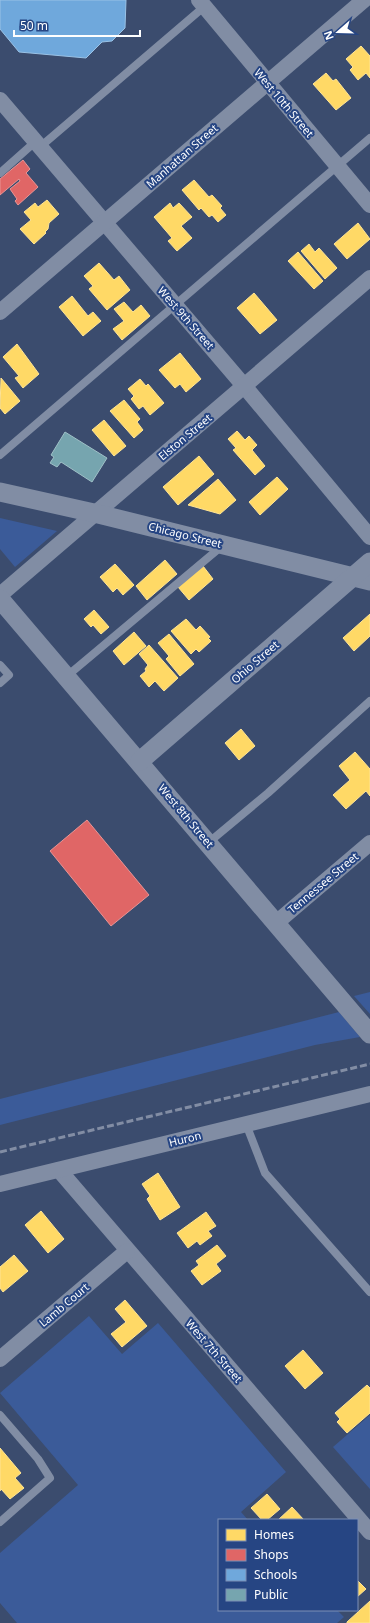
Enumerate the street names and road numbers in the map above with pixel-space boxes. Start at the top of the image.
street label: West 10th Street [251,65,318,140]
street label: Manhattan Street [143,120,221,191]
street label: West 9th Street [155,283,218,352]
street label: Elston Street [155,410,215,463]
street label: Chicago Street [147,518,223,551]
street label: Ohio Street [228,637,282,686]
street label: West 8th Street [155,781,218,851]
street label: Tennessee Street [284,849,361,917]
street label: Huron [167,1127,203,1150]
street label: Lamb Court [36,1279,92,1330]
street label: West 7th Street [183,1316,246,1385]

